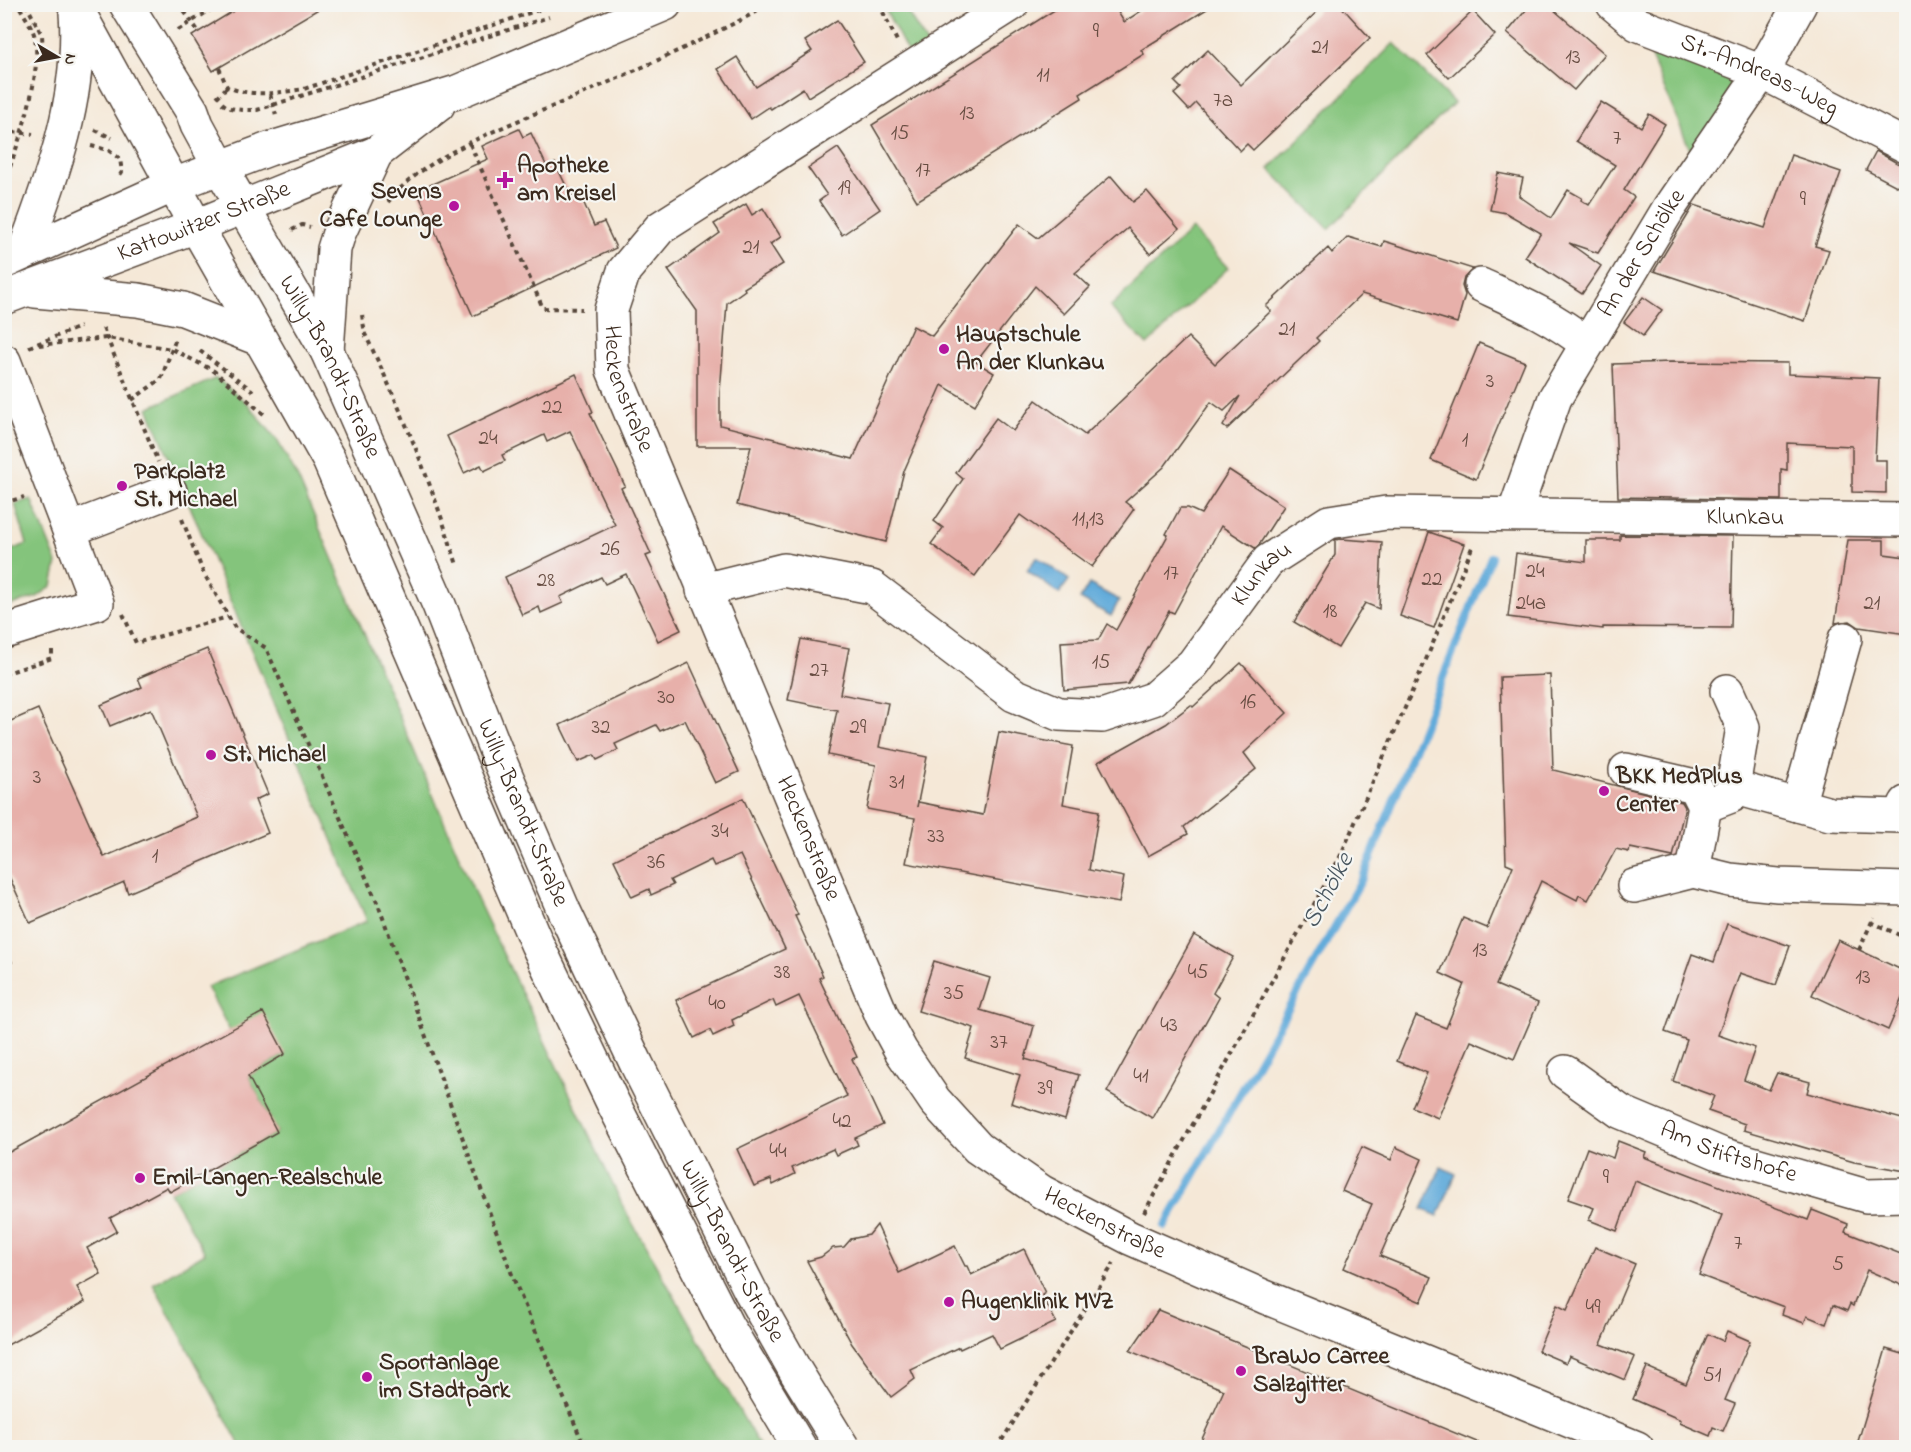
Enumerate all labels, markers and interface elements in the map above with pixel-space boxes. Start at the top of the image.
house number: 9 [1093,17,1100,47]
street label: St.-Andreas-Weg [1675,25,1845,126]
north arrow [27,27,87,87]
house number: 21 [1311,33,1329,63]
house number: 13 [1565,43,1581,73]
text: N [57,52,83,67]
house number: 11 [1036,61,1050,91]
house number: 7a [1213,86,1233,116]
house number: 13 [959,99,975,129]
house number: 15 [891,119,909,149]
house number: 7 [1613,124,1622,154]
place label: Apotheke am Kreisel [517,149,616,212]
house number: 17 [915,156,931,186]
street label: Kattowitzer Straße [113,172,296,271]
marker: Apotheke am Kreisel [498,173,512,187]
house number: 19 [838,174,851,204]
place label: Sevens Cafe Lounge [320,175,443,239]
street label: An der Schölke [1590,182,1695,324]
house number: 9 [1800,185,1807,215]
marker: Sevens Cafe Lounge [447,199,461,213]
house number: 21 [742,233,760,263]
street label: Willy-Brandt-Straße [269,269,390,465]
house number: 21 [1278,315,1296,345]
place label: Hauptschule An der Klunkau [956,318,1105,381]
street label: Heckenstraße [594,325,663,458]
marker: Hauptschule An der Klunkau [937,342,951,356]
house number: 3 [1486,367,1494,397]
house number: 22 [542,393,562,423]
house number: 24 [478,424,498,454]
house number: 1 [1462,426,1469,456]
place label: Parkplatz St. Michael [134,455,237,518]
marker: Parkplatz St. Michael [115,479,129,493]
street label: Klunkau [1706,500,1785,536]
house number: 11,13 [1072,505,1104,535]
street label: Klunkau [1223,533,1299,614]
house number: 26 [600,535,620,565]
house number: 24 [1525,557,1545,587]
house number: 17 [1163,559,1179,589]
house number: 22 [1422,565,1442,595]
house number: 28 [537,566,555,596]
house number: 24a [1516,589,1546,619]
house number: 21 [1863,589,1881,619]
house number: 18 [1323,597,1337,627]
house number: 15 [1092,648,1110,678]
house number: 27 [809,656,829,686]
house number: 30 [657,683,675,713]
house number: 16 [1240,688,1256,718]
house number: 32 [591,713,611,743]
house number: 29 [850,713,867,743]
street label: Willy-Brandt-Straße [468,714,578,912]
place label: St. Michael [223,738,326,773]
marker: St. Michael [204,748,218,762]
place label: BKK MedPlus Center [1615,760,1743,823]
house number: 3 [33,763,41,793]
house number: 31 [889,768,905,798]
street label: Heckenstraße [766,771,850,907]
marker: BKK MedPlus Center [1597,784,1611,798]
house number: 34 [711,817,729,847]
house number: 33 [927,822,945,852]
house number: 1 [152,842,159,872]
water label: Schölke [1293,845,1365,936]
house number: 36 [647,848,665,878]
house number: 13 [1472,936,1488,966]
house number: 38 [774,958,790,988]
house number: 45 [1188,958,1208,988]
house number: 13 [1855,963,1871,993]
house number: 35 [944,979,964,1009]
house number: 40 [708,989,726,1019]
house number: 43 [1160,1011,1178,1041]
house number: 37 [990,1028,1008,1058]
house number: 41 [1133,1062,1149,1092]
house number: 39 [1038,1074,1053,1104]
house number: 42 [832,1107,852,1137]
street label: Am Stiftshofe [1654,1113,1801,1193]
house number: 44 [769,1137,787,1167]
street label: Willy-Brandt-Straße [670,1154,794,1349]
place label: Emil-Langen-Realschule [152,1161,384,1197]
house number: 9 [1603,1163,1610,1193]
marker: Emil-Langen-Realschule [133,1171,147,1185]
street label: Heckenstraße [1037,1178,1171,1269]
house number: 7 [1734,1229,1743,1259]
house number: 5 [1832,1250,1844,1280]
place label: Augenklinik MVZ [961,1285,1114,1321]
house number: 49 [1586,1293,1601,1323]
marker: Augenklinik MVZ [942,1295,956,1309]
place label: BraWo Carree Salzgitter [1252,1340,1390,1404]
place label: Sportanlage im Stadtpark [379,1346,510,1409]
house number: 51 [1703,1361,1722,1391]
marker: BraWo Carree Salzgitter [1234,1364,1248,1378]
marker: Sportanlage im Stadtpark [360,1370,374,1384]

